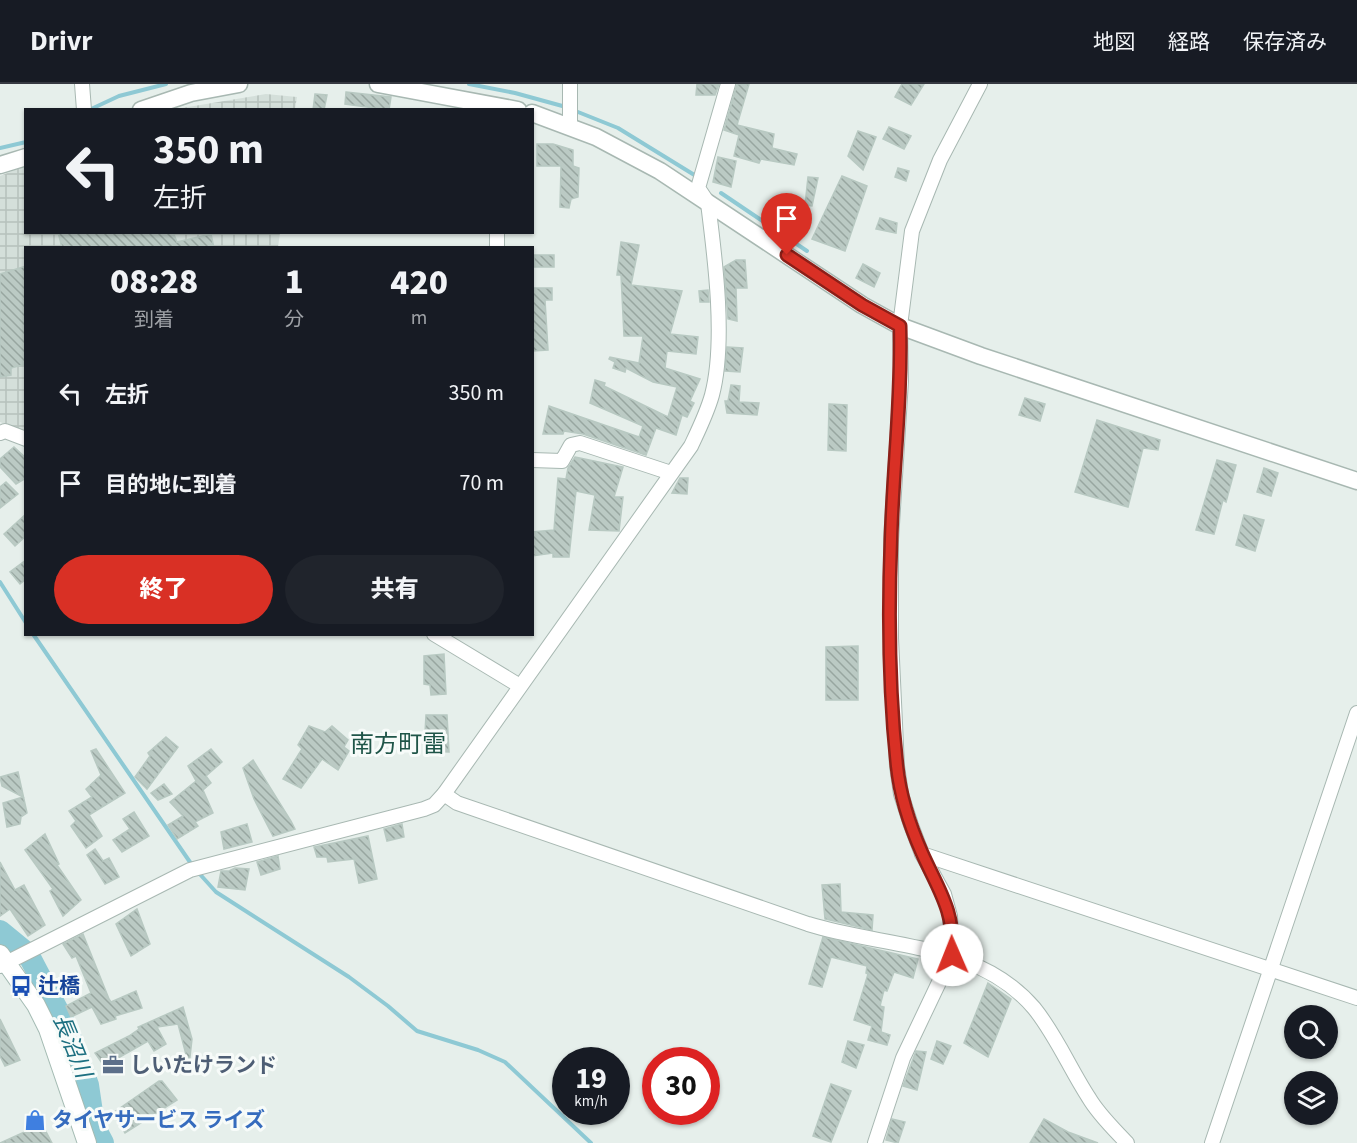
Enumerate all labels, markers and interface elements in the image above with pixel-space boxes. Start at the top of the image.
text: Drivr [30,21,92,61]
text: 地図 [1093,27,1135,57]
text: 経路 [1168,27,1210,57]
text: 保存済み [1243,27,1327,57]
text: 350 m [153,120,264,180]
icon: left [54,132,132,210]
text: 左折 [153,179,207,218]
pin [761,193,812,255]
icon: arrive [770,202,803,235]
text: 08:28 [110,256,198,307]
text: 1 [285,256,304,307]
text: 420 [390,257,448,308]
text: m [411,304,427,332]
text: 到着 [134,306,174,334]
text: 分 [284,306,304,334]
icon: left [54,377,87,410]
text: 350 m [449,377,504,409]
text: 左折 [105,379,149,411]
icon: arrive [54,467,87,500]
text: 70 m [459,467,504,499]
text: 目的地に到着 [105,469,237,501]
button: 終了 [54,555,273,624]
button: 共有 [285,555,504,624]
district label: 南方町雷 [350,727,446,762]
position arrow [920,923,984,987]
place label: 辻橋 [38,971,80,1001]
bus stop icon: 辻橋 [9,974,33,998]
map controls [1284,1005,1338,1125]
button: search [1284,1005,1338,1059]
water label: 長沼川 [45,1009,100,1084]
speed limit sign: 30 [642,1047,720,1125]
place label: しいたけランド [130,1050,277,1080]
office icon: しいたけランド [101,1053,125,1077]
text: 19 [575,1057,607,1100]
button: layers [1284,1071,1338,1125]
text: km/h [574,1091,608,1112]
place label: タイヤサービス ライズ [52,1105,265,1135]
shop icon: タイヤサービス ライズ [23,1108,47,1132]

